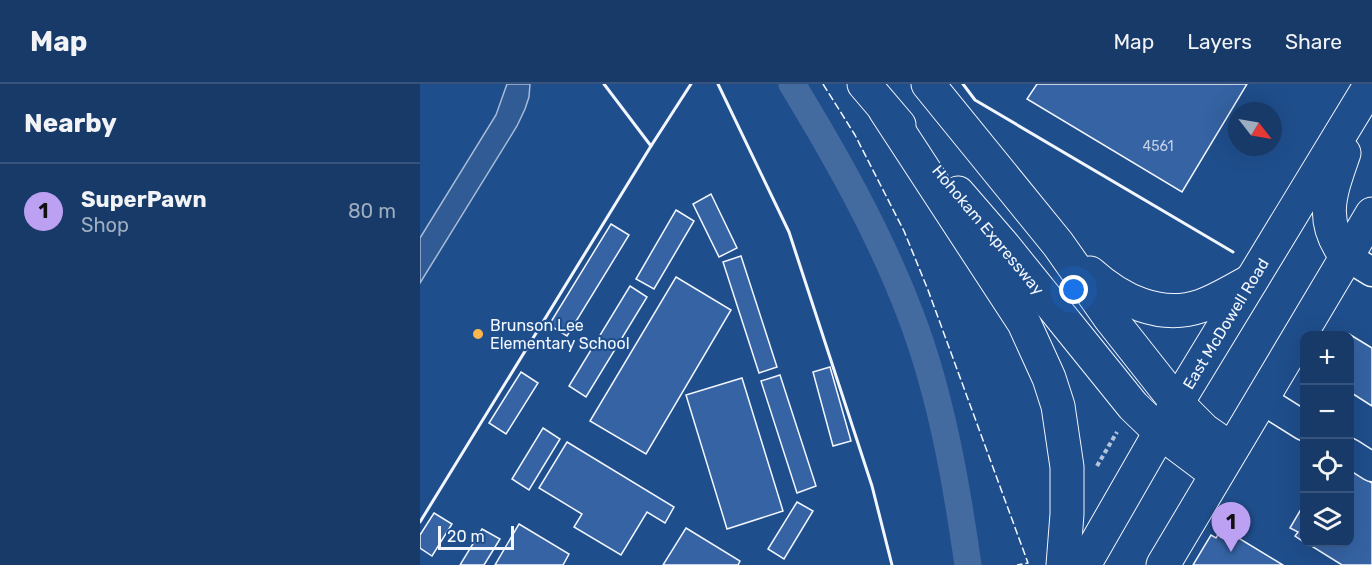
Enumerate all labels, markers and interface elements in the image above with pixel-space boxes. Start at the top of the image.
text: Map [30,25,87,58]
text: Map [1113,29,1154,54]
text: Layers [1187,29,1252,54]
text: Share [1285,29,1342,54]
north arrow [1228,102,1282,156]
text: Nearby [24,108,117,139]
house number: 4561 [1142,138,1174,155]
street label: Hohokam Expressway [928,161,1048,299]
text: SuperPawn [81,186,207,213]
text: 1 [39,199,48,223]
text: 80 m [348,199,396,223]
text: Shop [81,213,129,237]
street label: East McDowell Road [1178,254,1272,392]
your location [1059,275,1088,304]
place label: Brunson Lee Elementary School [490,316,630,353]
marker: Brunson Lee Elementary School [471,327,485,341]
map controls [1300,331,1354,547]
button: + [1300,331,1354,385]
button: − [1300,385,1354,439]
button: locate [1300,439,1354,493]
button: layers [1300,493,1354,547]
pin: 1 [1212,502,1250,552]
scale bar [438,523,514,550]
text: 20 m [447,527,485,546]

